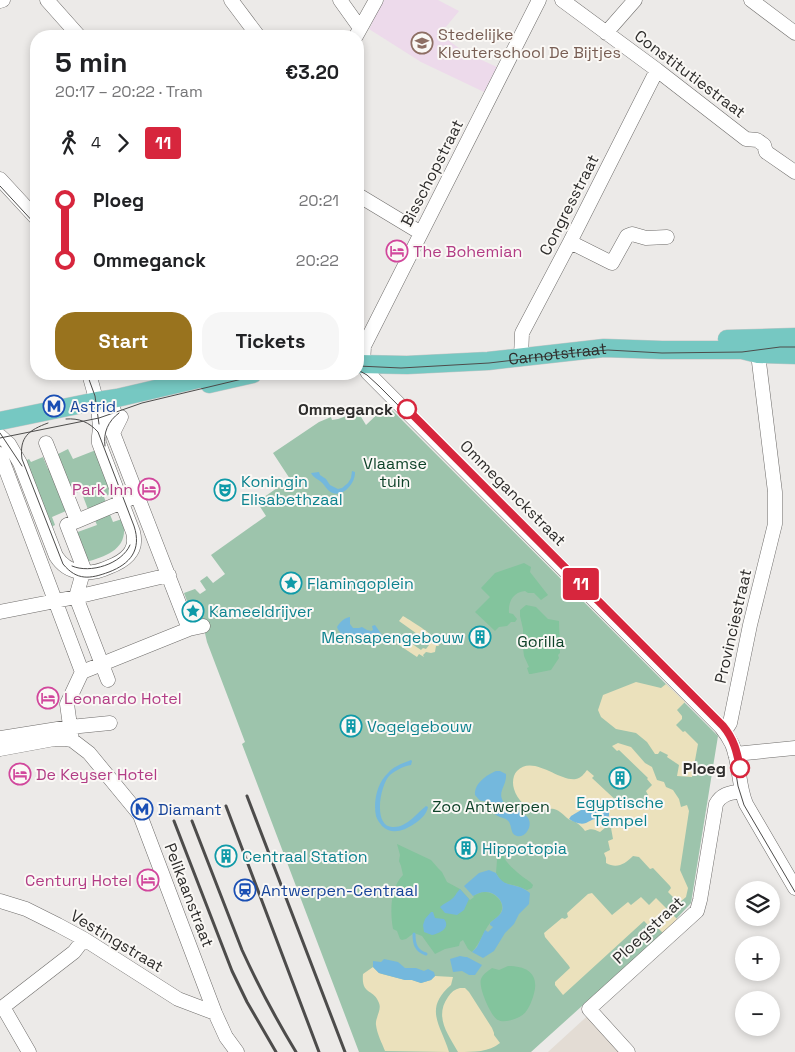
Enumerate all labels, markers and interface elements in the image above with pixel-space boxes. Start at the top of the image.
place label: Stedelijke Kleuterschool De Bijtjes [438,24,621,63]
street label: Constitutiestraat [630,25,750,123]
school or university icon: Stedelijke Kleuterschool De Bijtjes [410,31,434,55]
text: 5 min [55,44,128,80]
text: €3.20 [285,60,339,85]
text: 20:17 – 20:22 · Tram [55,81,203,102]
street label: Bisschopstraat [396,116,468,230]
icon: walk [55,129,83,157]
icon: forward [109,129,137,157]
text: 11 [155,131,171,154]
text: 4 [91,132,101,153]
street label: Congresstraat [535,151,603,259]
text: Ploeg [93,188,144,213]
text: 20:21 [299,190,339,211]
hotel icon: The Bohemian [385,239,409,263]
place label: The Bohemian [413,241,522,262]
text: Ommeganck [93,248,206,273]
text: 20:22 [296,250,339,271]
button: Start [55,312,192,370]
button: Tickets [202,312,339,370]
street label: Carnotstraat [507,337,608,369]
metro station icon: Astrid [42,394,66,418]
place label: Astrid [70,396,116,417]
place label: Ommeganck [298,399,393,420]
marker: Ommeganck [397,399,417,419]
street label: Ommeganckstraat [456,436,570,550]
park label: Vlaamse tuin [363,453,427,492]
place label: Koningin Elisabethzaal [241,471,343,510]
hotel icon: Park Inn [137,477,161,501]
theatre icon: Koningin Elisabethzaal [213,478,237,502]
place label: Park Inn [72,479,133,500]
street label: Provinciestraat [710,567,756,685]
line badge: 11 [558,568,604,600]
place icon: Flamingoplein [279,571,303,595]
text: 11 [573,572,589,595]
place label: Flamingoplein [307,573,414,594]
place icon: Kameeldrijver [181,599,205,623]
place label: Kameeldrijver [209,601,313,622]
building icon: Mensapengebouw [468,625,492,649]
place label: Mensapengebouw [321,627,464,648]
park label: Gorilla [517,631,565,652]
hotel icon: Leonardo Hotel [36,686,60,710]
place label: Leonardo Hotel [64,688,182,709]
building icon: Vogelgebouw [339,714,363,738]
place label: Vogelgebouw [367,716,472,737]
place label: Ploeg [683,758,726,779]
marker: Ploeg [730,758,750,778]
hotel icon: De Keyser Hotel [8,762,32,786]
place label: De Keyser Hotel [36,764,157,785]
building icon: Egyptische Tempel [608,766,632,790]
place label: Egyptische Tempel [576,792,664,831]
park label: Zoo Antwerpen [432,796,550,817]
metro station icon: Diamant [130,797,154,821]
place label: Diamant [158,799,222,820]
building icon: Hippotopia [454,836,478,860]
place label: Hippotopia [482,838,567,859]
street label: Pelikaanstraat [159,840,219,950]
building icon: Centraal Station [214,844,238,868]
place label: Centraal Station [242,846,368,867]
hotel icon: Century Hotel [136,868,160,892]
place label: Century Hotel [25,870,132,891]
station icon: Antwerpen-Centraal [233,878,257,902]
place label: Antwerpen-Centraal [261,880,418,901]
map controls [735,881,780,1036]
button: layers [735,881,780,926]
street label: Ploegstraat [608,892,688,968]
street label: Vestingstraat [67,905,167,977]
button: + [735,936,780,981]
button: − [735,991,780,1036]

